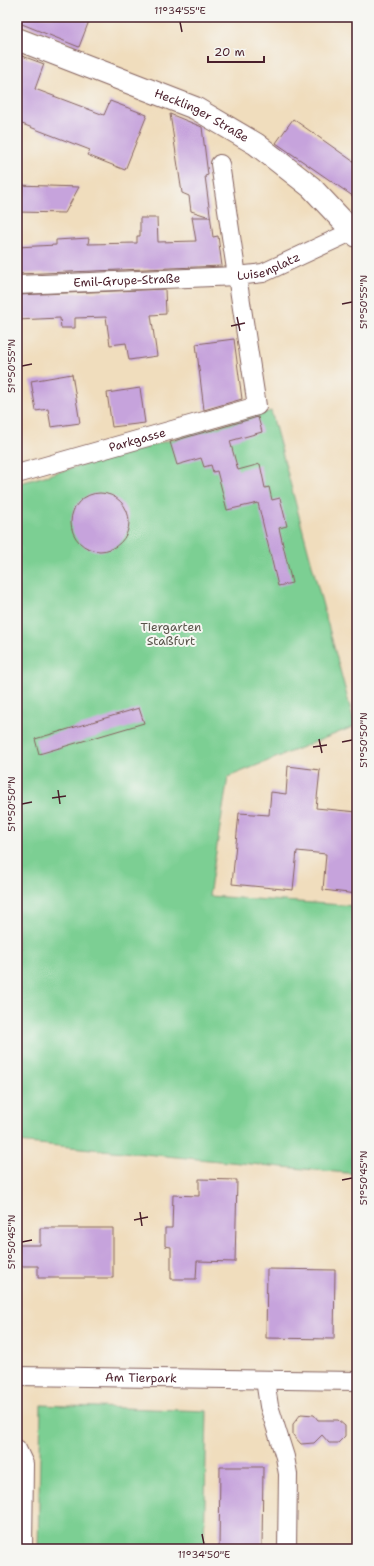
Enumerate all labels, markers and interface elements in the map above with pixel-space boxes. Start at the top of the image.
text: 11°34'55"E [154,4,206,17]
scale bar [208,38,264,64]
text: 20 m [214,44,245,60]
street label: Hecklinger Straße [152,85,252,146]
street label: Luisenplatz [236,249,302,284]
street label: Emil-Grupe-Straße [73,270,181,291]
text: 51°50'55"N [357,275,370,329]
text: 51°50'55"N [5,339,18,393]
street label: Parkgasse [107,424,168,456]
park label: Tiergarten Staßfurt [141,619,201,649]
text: 51°50'50"N [357,712,370,768]
text: 51°50'50"N [5,776,18,832]
text: 51°50'45"N [357,1151,370,1205]
text: 51°50'45"N [5,1215,18,1269]
street label: Am Tierpark [105,1369,177,1386]
text: 11°34'50"E [178,1548,230,1561]

